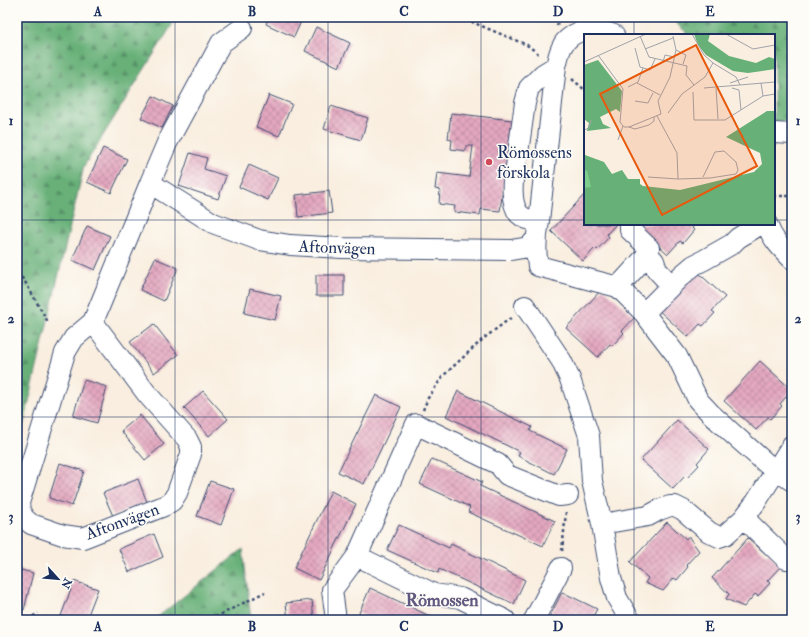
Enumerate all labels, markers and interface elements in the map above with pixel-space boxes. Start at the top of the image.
text: A [93,4,103,20]
text: B [248,4,256,20]
text: C [399,4,409,20]
text: D [553,4,564,20]
text: E [705,4,715,20]
inset map [584,34,775,225]
text: 1 [9,113,14,129]
text: 1 [796,113,801,129]
place label: Römossens förskola [497,142,572,183]
marker: Römossens förskola [484,157,494,167]
street label: Aftonvägen [297,236,376,259]
text: 2 [8,311,15,327]
text: 2 [795,311,802,327]
street label: Aftonvägen [81,498,162,545]
text: 3 [9,509,14,525]
text: 3 [796,509,801,525]
north arrow [38,559,78,599]
text: N [58,575,75,592]
district label: Römossen [405,589,479,612]
text: A [93,619,103,635]
text: B [248,619,256,635]
text: C [399,619,409,635]
text: D [553,619,564,635]
text: E [705,619,715,635]

